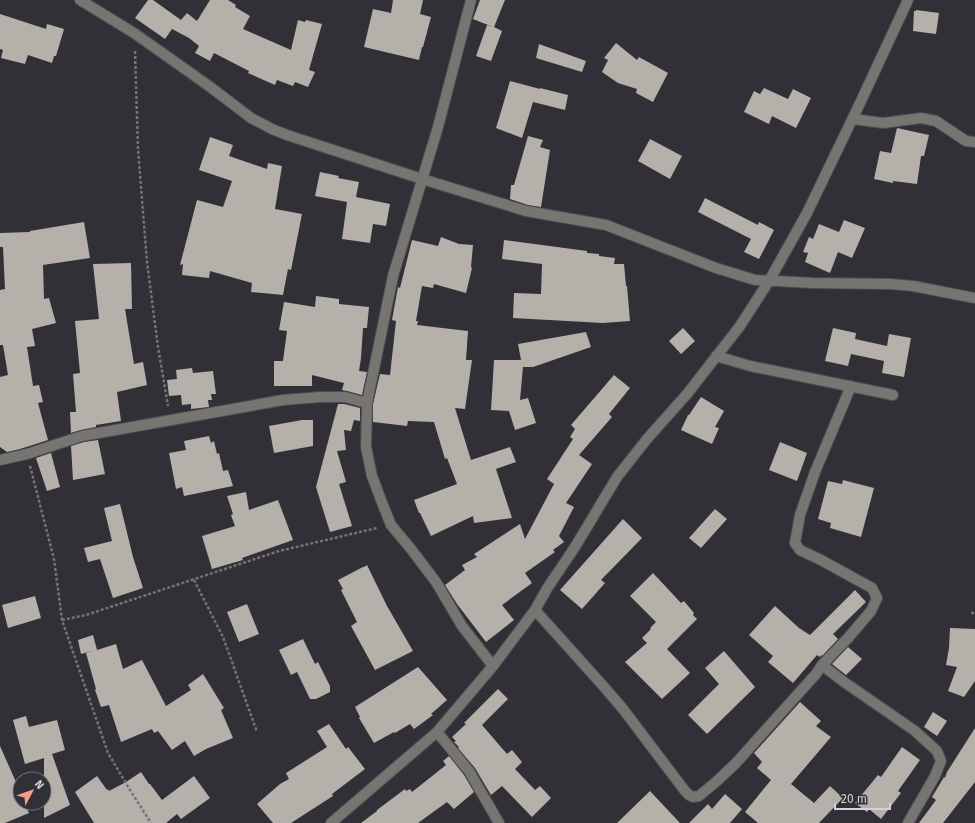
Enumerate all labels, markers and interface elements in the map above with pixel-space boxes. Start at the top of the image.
north arrow [12,771,52,811]
text: N [32,778,46,792]
scale bar [835,785,890,811]
text: 20 m [841,792,867,806]

